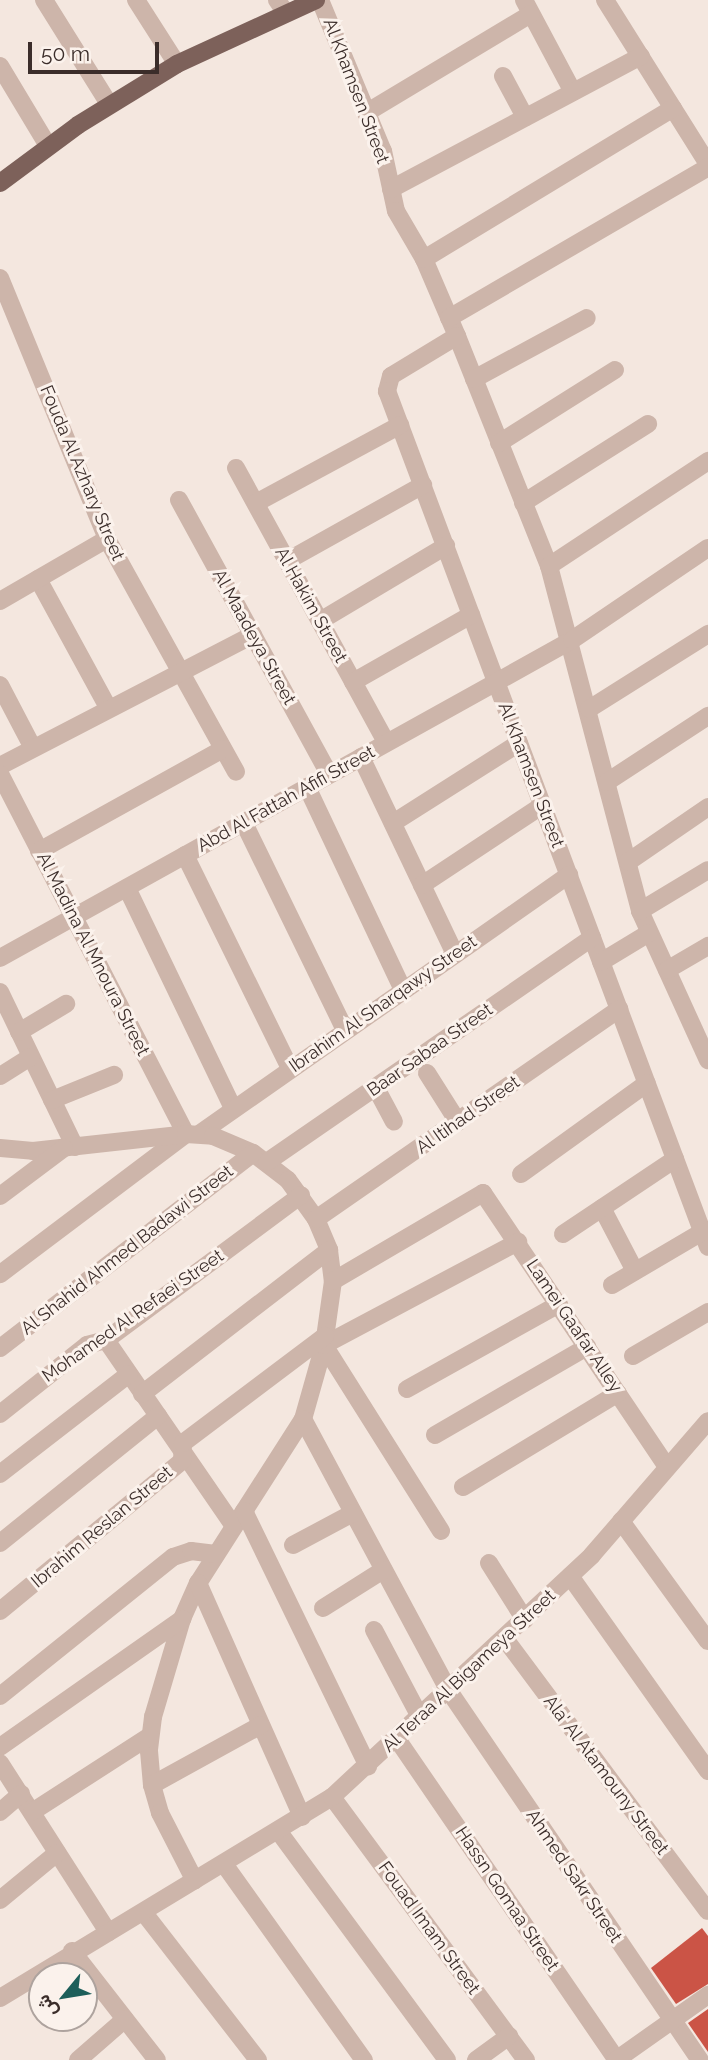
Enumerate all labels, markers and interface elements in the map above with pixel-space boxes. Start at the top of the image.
street label: Al Khamsen Street [318,15,394,167]
scale bar [32,28,163,72]
text: 50 m [41,41,90,66]
street label: Fouda Al Azhary Street [35,381,129,565]
street label: Al Hakim Street [270,543,352,667]
street label: Al Maadeya Street [208,565,300,709]
street label: Al Khamsen Street [493,699,569,851]
street label: Abd Al Fattah Afifi Street [193,741,379,857]
street label: Al Madina Al Mnoura Street [32,848,154,1060]
street label: Ibrahim Al Sharqawy Street [284,930,482,1078]
street label: Baar Sabaa Street [363,999,497,1101]
street label: Al Itihad Street [412,1071,524,1159]
street label: Al Shahid Ahmed Badawi Street [16,1160,238,1340]
street label: Mohamed Al Refaei Street [38,1245,228,1387]
street label: Lamei Gaafar Alley [521,1255,627,1397]
street label: Ibrahim Reslan Street [27,1462,177,1592]
street label: Al Teraa Al Bigameya Street [377,1584,561,1758]
street label: Ala' Al Atamouny Street [538,1690,674,1860]
street label: Ahmed Sakr Street [521,1805,627,1947]
street label: Hassn Gomaa Street [451,1823,563,1975]
street label: Fouad Imam Street [374,1857,484,1999]
north arrow [28,1962,98,2032]
text: ش [31,1991,62,2022]

